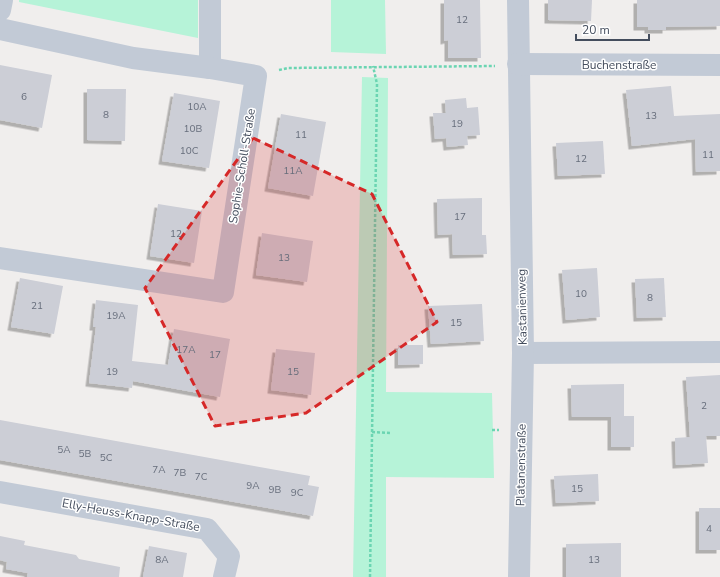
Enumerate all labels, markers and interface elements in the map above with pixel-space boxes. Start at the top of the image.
house number: 12 [456,13,468,27]
scale bar [576,16,649,42]
text: 20 m [582,22,610,38]
street label: Buchenstraße [582,57,656,73]
house number: 6 [21,90,27,104]
house number: 10A [187,100,207,114]
street label: Sophie-Scholl-Straße [225,107,259,225]
house number: 8 [103,108,109,122]
house number: 13 [645,109,657,123]
house number: 19 [451,117,463,131]
house number: 10B [184,122,203,136]
house number: 11 [295,128,307,142]
house number: 10C [180,144,199,158]
house number: 11 [702,148,714,162]
house number: 12 [575,152,587,166]
house number: 11A [283,164,303,178]
house number: 17 [454,210,466,224]
house number: 12 [170,227,182,241]
house number: 13 [278,251,290,265]
street label: Kastanienweg [513,269,531,345]
house number: 10 [575,287,587,301]
house number: 8 [647,291,653,305]
house number: 21 [31,299,43,313]
house number: 19A [106,309,126,323]
house number: 15 [450,316,462,330]
house number: 17A [176,343,196,357]
house number: 17 [209,348,221,362]
house number: 19 [106,365,118,379]
house number: 15 [287,365,299,379]
house number: 2 [701,399,707,413]
street label: Platanenstraße [512,424,530,506]
house number: 5A [57,443,71,457]
house number: 5B [79,447,92,461]
house number: 5C [100,451,113,465]
house number: 7A [152,463,166,477]
house number: 7B [174,466,187,480]
house number: 7C [195,470,208,484]
house number: 9A [246,479,260,493]
house number: 15 [571,482,583,496]
house number: 9B [269,483,282,497]
house number: 9C [291,486,304,500]
street label: Elly-Heuss-Knapp-Straße [61,495,201,535]
house number: 4 [706,522,712,536]
house number: 8A [155,553,169,567]
house number: 13 [588,553,600,567]

